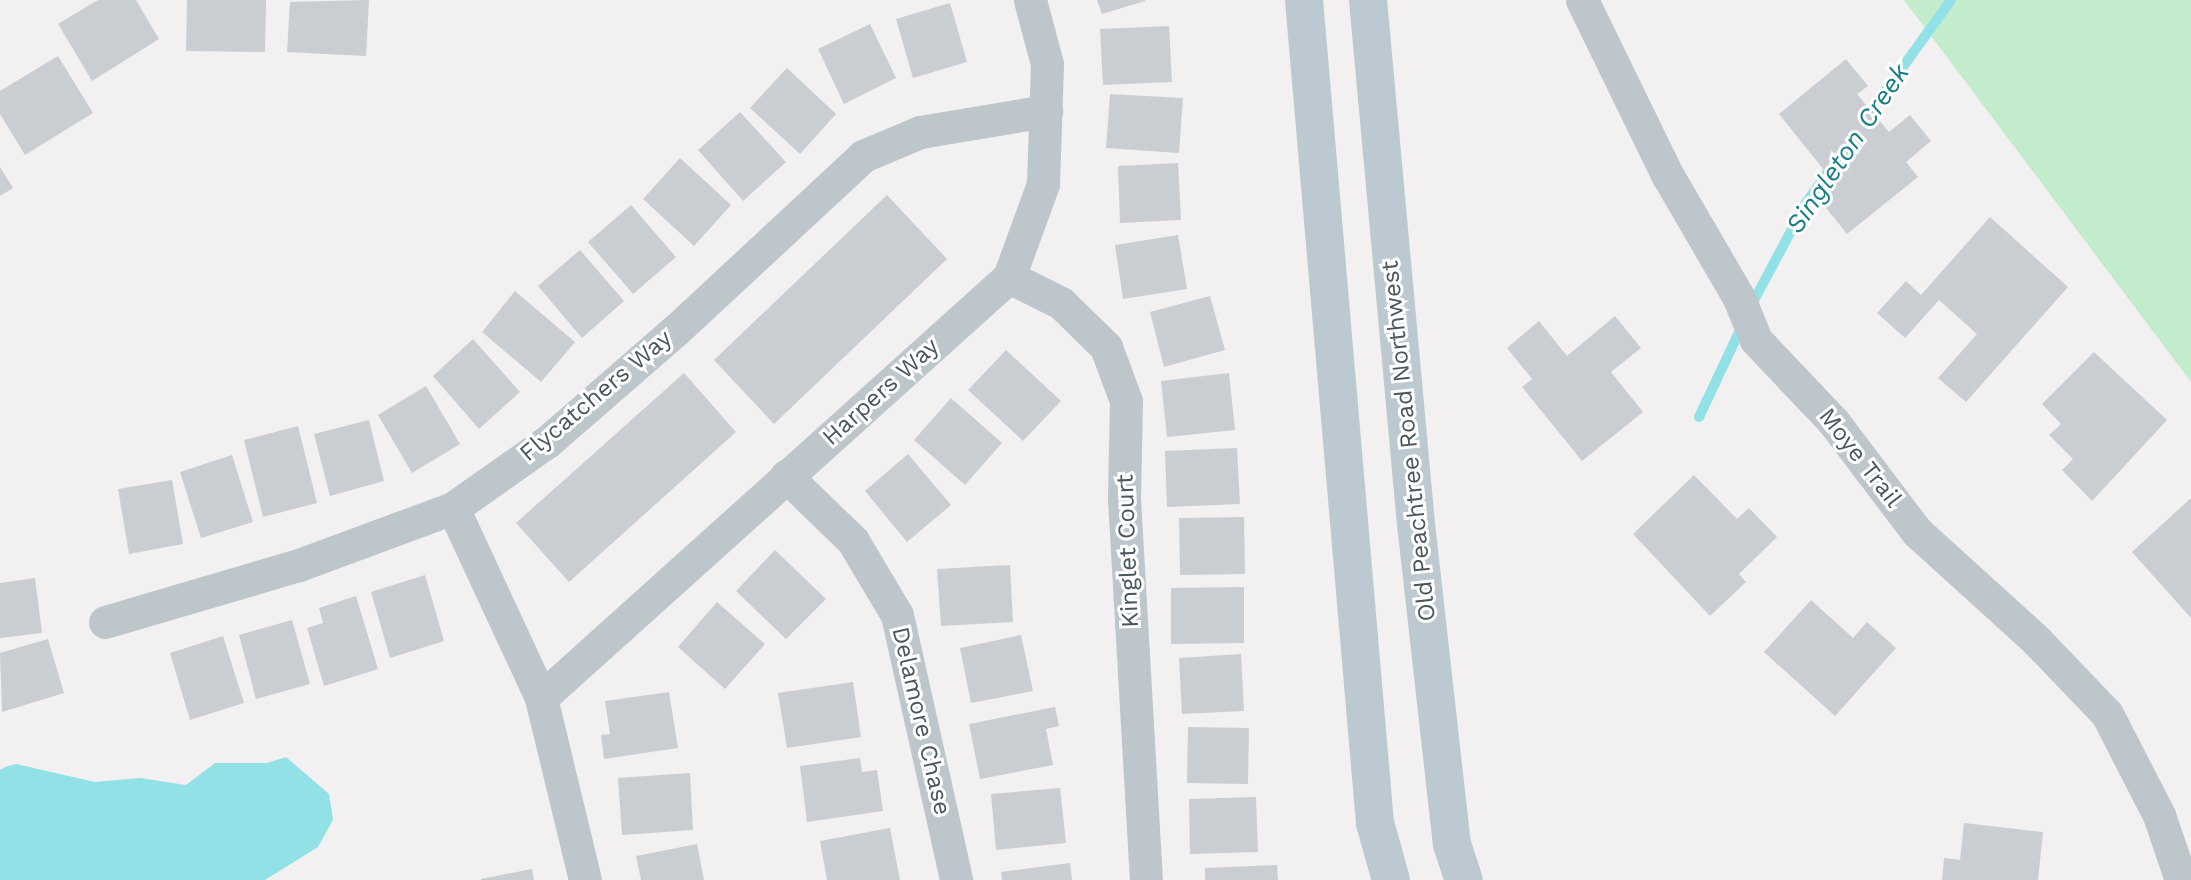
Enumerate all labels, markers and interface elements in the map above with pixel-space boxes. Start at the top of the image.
water label: Singleton Creek [1780,58,1916,240]
street label: Old Peachtree Road Northwest [1376,259,1442,623]
street label: Flycatchers Way [514,324,678,468]
street label: Harpers Way [817,332,945,452]
street label: Moye Trail [1812,402,1908,514]
street label: Kinglet Court [1111,474,1145,628]
street label: Delamore Chase [885,624,957,818]

